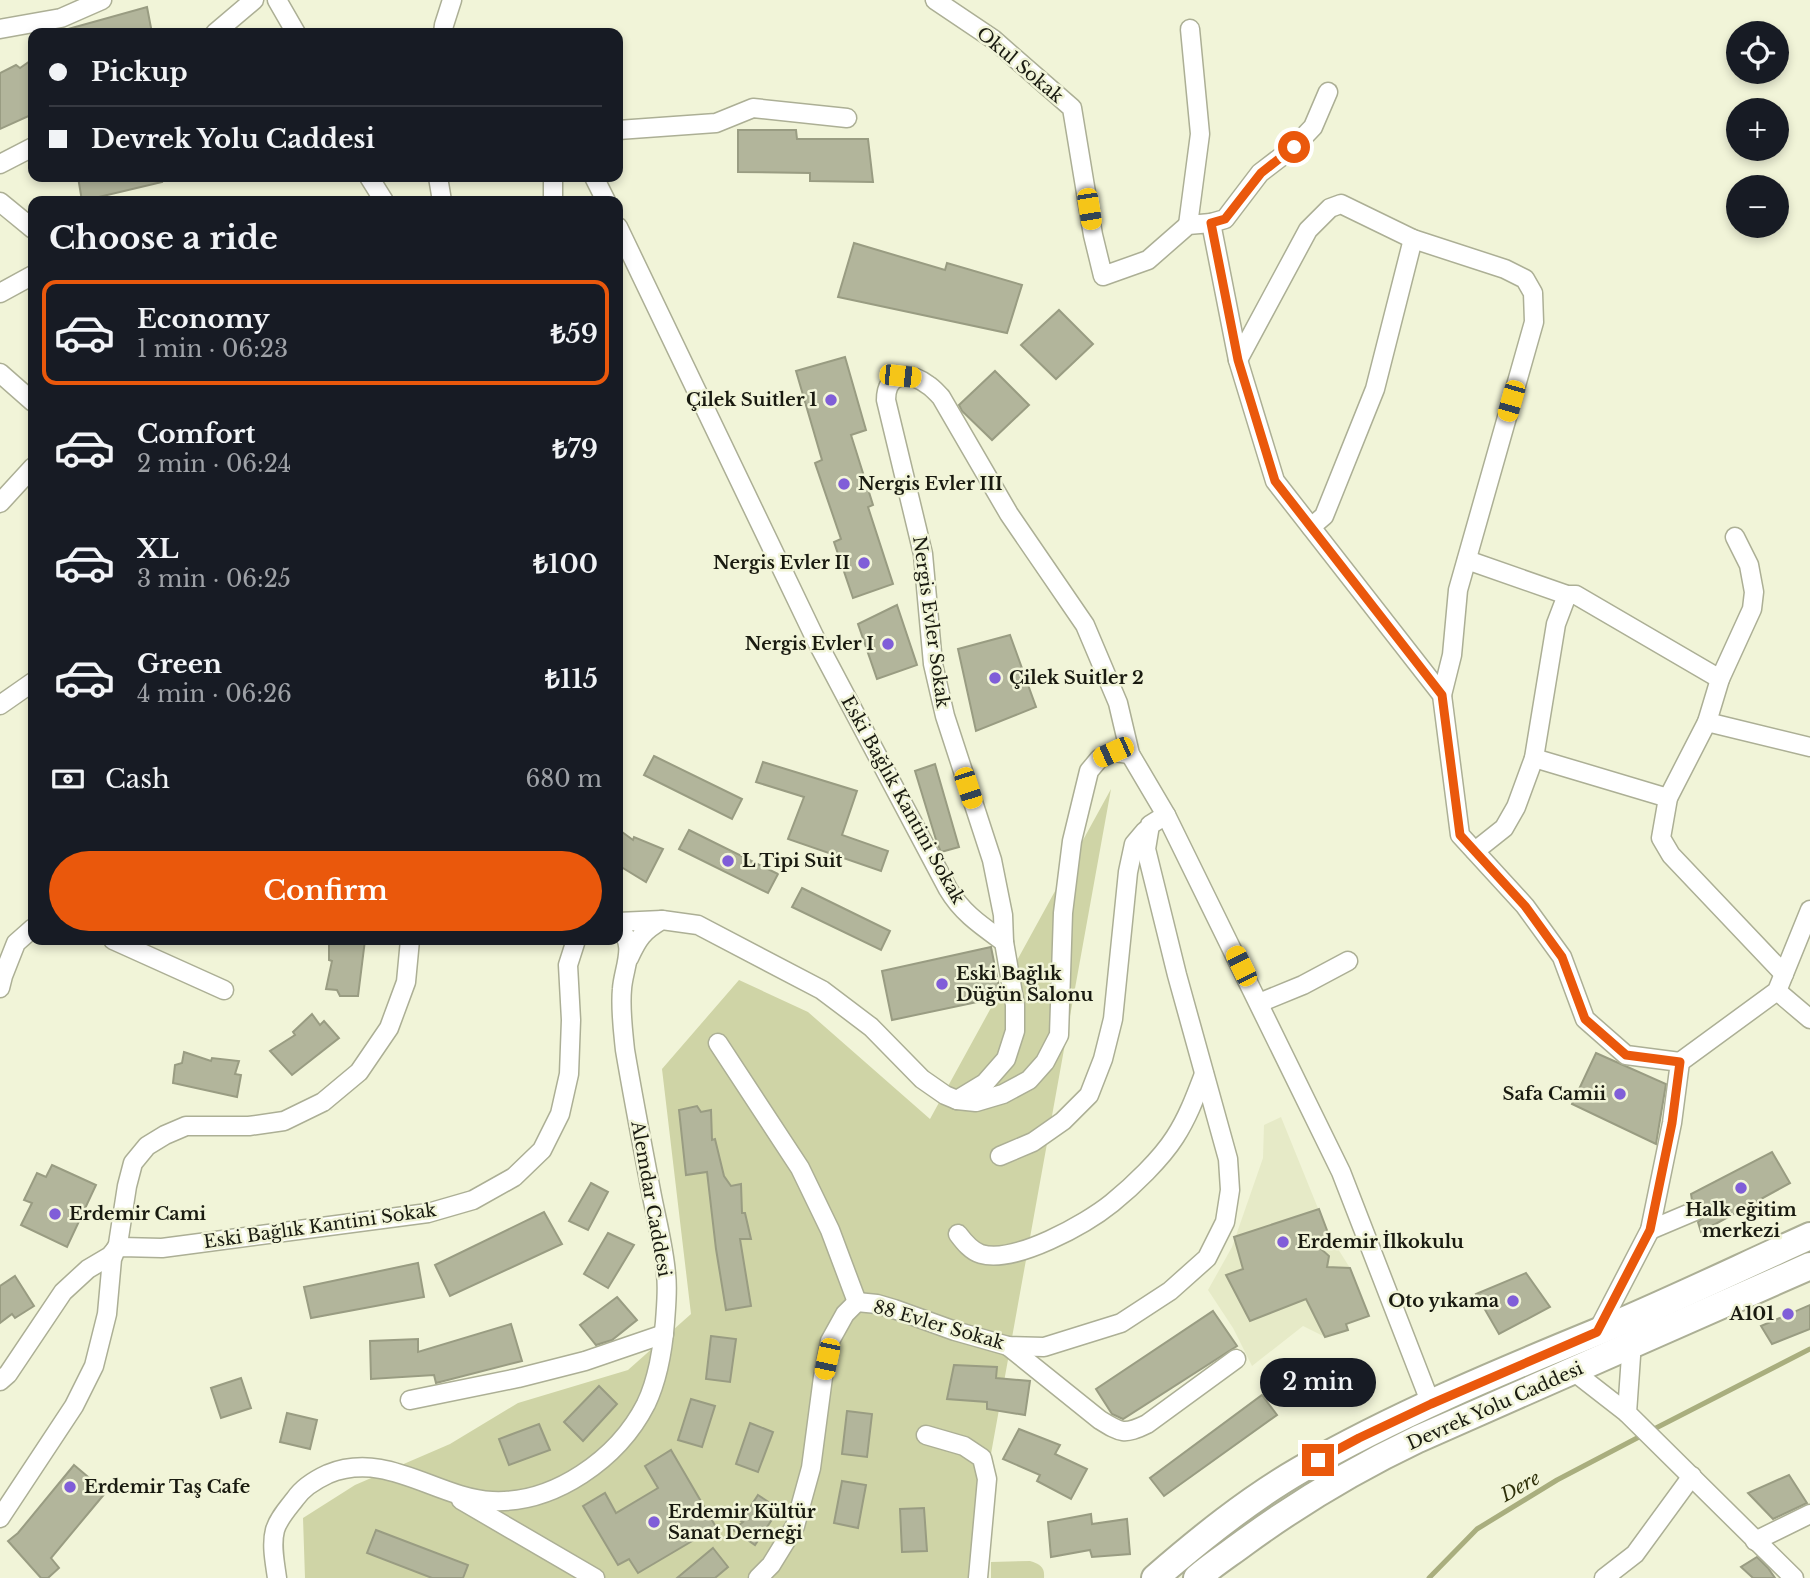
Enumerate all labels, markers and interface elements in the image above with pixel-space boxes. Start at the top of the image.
map controls [1726,21,1789,238]
button: locate [1726,21,1789,84]
street label: Okul Sokak [972,22,1068,108]
text: Pickup [91,56,188,88]
button: + [1726,98,1789,161]
text: Devrek Yolu Caddesi [91,123,375,155]
route start [1278,131,1310,163]
button: − [1726,175,1789,238]
car [1076,187,1103,231]
text: Choose a ride [49,218,278,258]
icon: car [53,301,116,364]
text: Economy [137,303,270,335]
text: ₺59 [551,318,598,350]
text: 1 min · 06:23 [137,335,288,363]
car [879,363,922,389]
car [1496,378,1527,424]
place label: Çilek Suitler 1 [686,389,817,411]
marker: Çilek Suitler 1 [823,392,839,408]
icon: car [53,416,116,479]
text: Comfort [137,418,255,450]
text: ₺79 [553,433,598,465]
text: 2 min · 06:24 [137,450,291,478]
place label: Nergis Evler III [858,473,1003,495]
marker: Nergis Evler III [836,476,852,492]
icon: car [53,531,116,594]
text: XL [137,533,179,565]
street label: Nergis Evler Sokak [908,535,954,709]
text: ₺100 [533,548,598,580]
place label: Nergis Evler II [713,552,850,574]
marker: Nergis Evler II [856,555,872,571]
text: 3 min · 06:25 [137,565,291,593]
place label: Nergis Evler I [745,633,874,655]
marker: Nergis Evler I [880,636,896,652]
icon: car [53,646,116,709]
text: Green [137,648,222,680]
text: ₺115 [545,663,598,695]
place label: Çilek Suitler 2 [1009,667,1144,689]
marker: Çilek Suitler 2 [987,670,1003,686]
text: 4 min · 06:26 [137,680,292,708]
street label: Eski Bağlık Kantini Sokak [836,692,970,908]
car [1090,734,1137,770]
icon: cash [49,760,87,798]
text: Cash [105,763,170,795]
text: 680 m [526,765,602,793]
car [952,765,985,811]
place label: L Tipi Suit [742,850,842,872]
button: Confirm [49,851,602,931]
marker: L Tipi Suit [720,853,736,869]
car [1223,943,1260,989]
place label: Eski Bağlık Düğün Salonu [956,963,1094,1006]
marker: Eski Bağlık Düğün Salonu [934,976,950,992]
place label: Safa Camii [1503,1083,1606,1105]
marker: Safa Camii [1612,1086,1628,1102]
street label: Alemdar Caddesi [626,1118,676,1279]
marker: Halk eğitim merkezi [1733,1180,1749,1196]
street label: Eski Bağlık Kantini Sokak [202,1199,438,1253]
place label: Halk eğitim merkezi [1685,1199,1797,1242]
place label: Erdemir Cami [69,1203,207,1225]
marker: Erdemir Cami [47,1206,63,1222]
place label: Erdemir İlkokulu [1297,1230,1464,1253]
marker: Erdemir İlkokulu [1275,1234,1291,1250]
place label: Oto yıkama [1388,1290,1500,1312]
marker: Oto yıkama [1505,1293,1521,1309]
street label: 88 Evler Sokak [871,1296,1007,1354]
place label: A101 [1729,1303,1774,1325]
marker: A101 [1780,1306,1796,1322]
car [813,1336,842,1382]
street label: Devrek Yolu Caddesi [1403,1357,1587,1455]
callout: 2 min [1260,1358,1376,1408]
text: 2 min [1283,1368,1353,1396]
route end [1302,1444,1334,1476]
water label: Dere [1496,1466,1544,1507]
place label: Erdemir Taş Cafe [84,1476,250,1498]
marker: Erdemir Taş Cafe [62,1479,78,1495]
place label: Erdemir Kültür Sanat Derneği [668,1501,816,1544]
marker: Erdemir Kültür Sanat Derneği [646,1514,662,1530]

